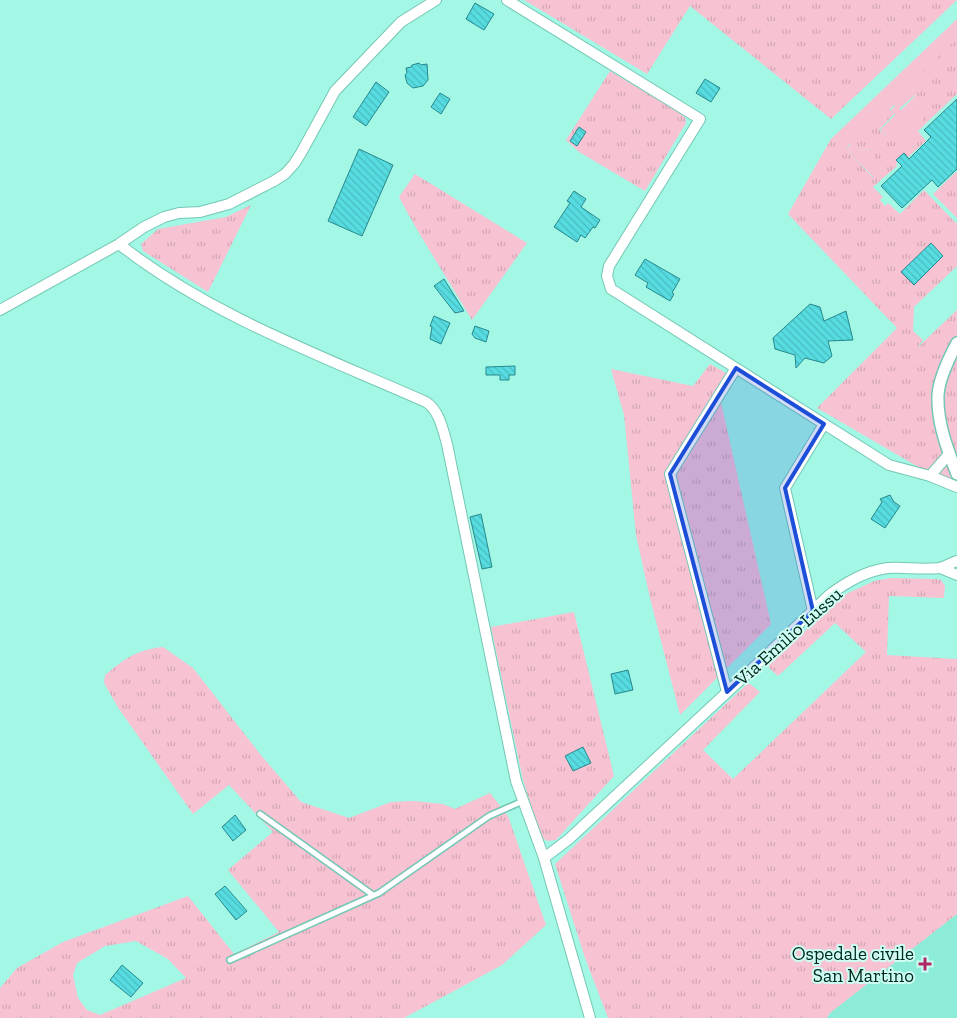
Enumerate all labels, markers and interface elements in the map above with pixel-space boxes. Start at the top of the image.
street label: Via Emilio Lussu [729,582,847,691]
place label: Ospedale civile San Martino [792,942,914,987]
marker: Ospedale civile San Martino [918,957,932,971]

